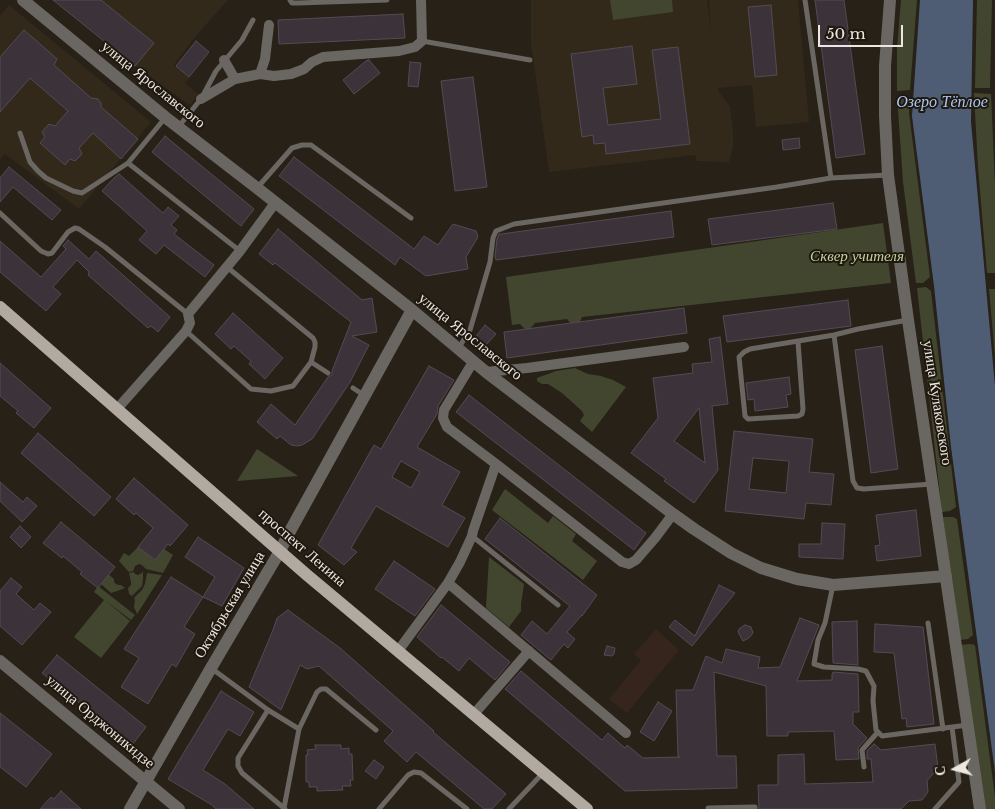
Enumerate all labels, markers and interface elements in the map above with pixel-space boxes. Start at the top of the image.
scale bar [820,15,905,47]
text: 50 m [826,24,866,43]
street label: улица Ярославского [97,38,209,132]
water label: Озеро Тёплое [896,92,988,112]
park label: Сквер учителя [810,248,904,266]
street label: улица Ярославского [414,290,526,384]
street label: улица Кулаковского [918,339,956,467]
street label: проспект Ленина [255,505,349,591]
street label: Октябрьская улица [191,548,269,662]
street label: улица Орджоникидзе [42,671,158,773]
north arrow [930,744,980,794]
text: С [931,765,950,777]

